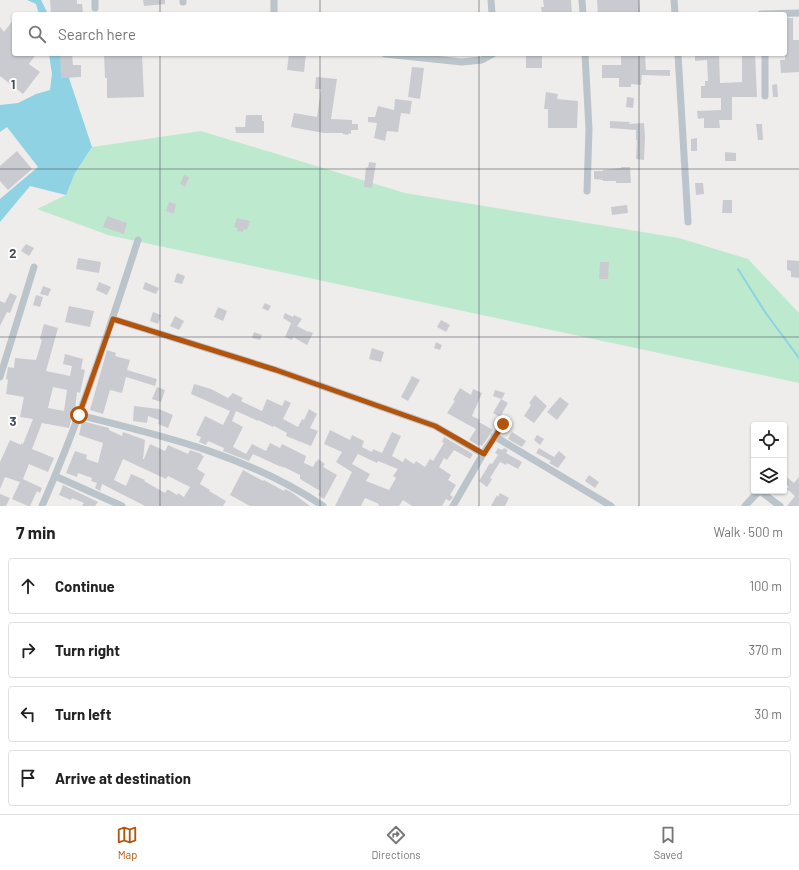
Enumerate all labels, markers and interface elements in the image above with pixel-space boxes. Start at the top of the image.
search box [12,12,787,56]
icon: search [26,23,48,45]
text: Search here [58,25,136,43]
text: 1 [11,76,15,92]
text: 2 [9,245,17,261]
route start [70,406,88,424]
text: 3 [9,413,17,429]
route end [494,415,512,433]
map controls [751,422,787,494]
button: locate [751,422,787,458]
button: layers [751,458,787,494]
text: 7 min [16,522,56,542]
text: Walk · 500 m [713,524,783,540]
icon: ahead [17,575,39,597]
text: Continue [55,577,115,595]
text: 100 m [749,578,782,594]
icon: right [17,639,39,661]
text: Turn right [55,641,120,659]
text: 370 m [748,642,782,658]
icon: left [17,703,39,725]
text: Turn left [55,705,111,723]
text: 30 m [755,706,782,722]
icon: arrive [17,767,39,789]
text: Arrive at destination [55,769,191,787]
tab: Map [116,824,138,861]
tab: Directions [371,824,421,861]
tab: Saved [654,824,683,861]

